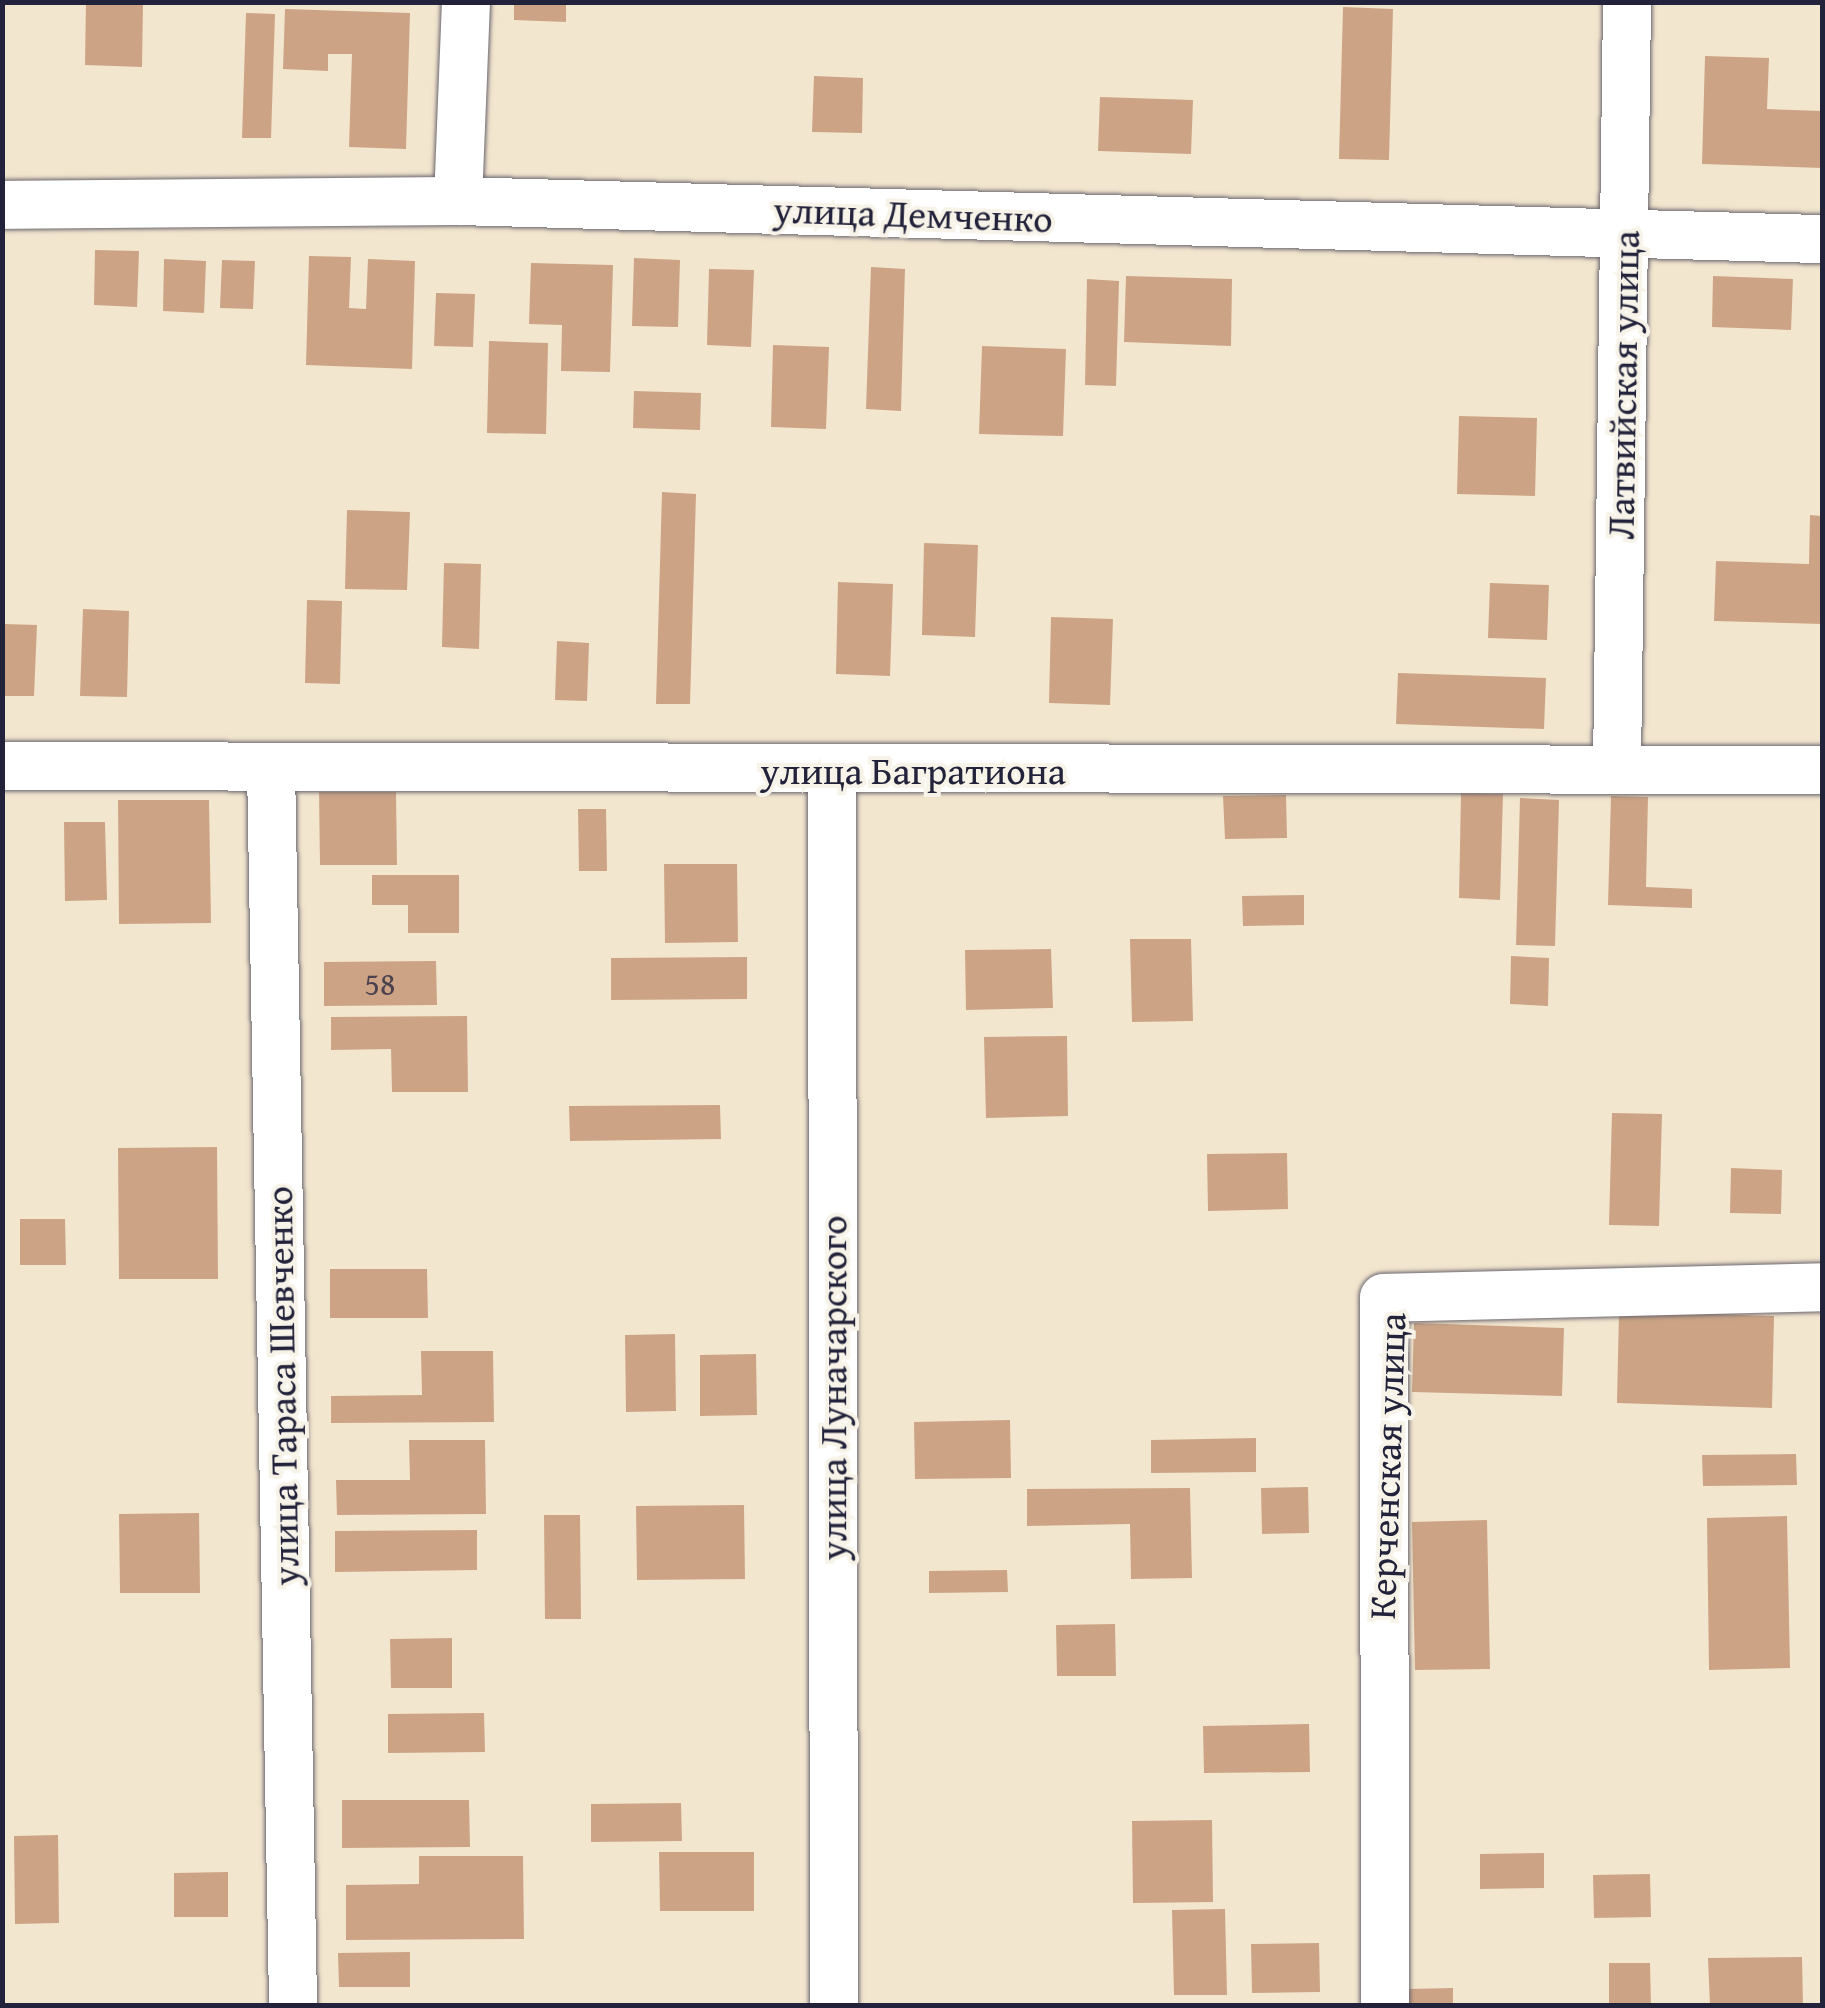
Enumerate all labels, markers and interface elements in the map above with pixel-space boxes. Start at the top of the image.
street label: улица Демченко [772,186,1054,242]
street label: Латвийская улица [1598,230,1648,540]
street label: улица Багратиона [760,748,1066,794]
house number: 58 [365,965,395,1003]
street label: улица Тараса Шевченко [256,1186,308,1586]
street label: улица Луначарского [810,1215,856,1561]
street label: Керченская улица [1359,1312,1415,1620]

